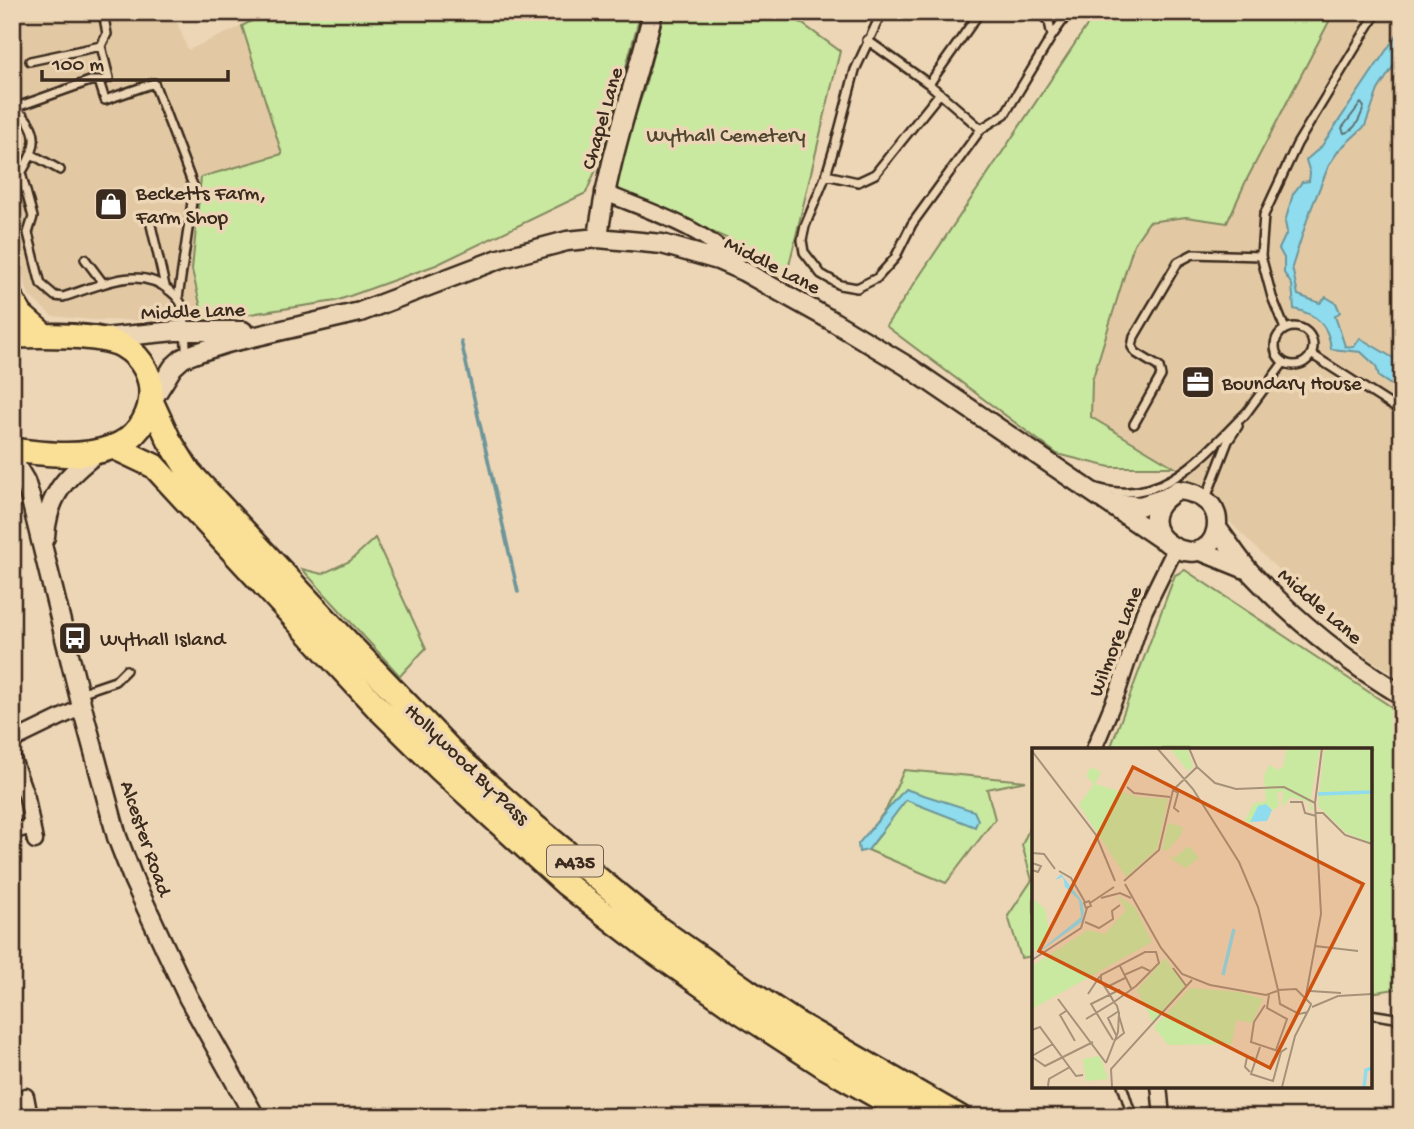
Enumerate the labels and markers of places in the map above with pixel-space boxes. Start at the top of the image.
place label: Becketts Farm, Farm Shop [135,183,266,232]
shop icon: Becketts Farm, Farm Shop [92,185,130,223]
office icon: Boundary House [1179,363,1217,401]
place label: Boundary House [1221,373,1363,398]
bus stop icon: Wythall Island [56,619,94,657]
place label: Wythall Island [100,629,227,654]

